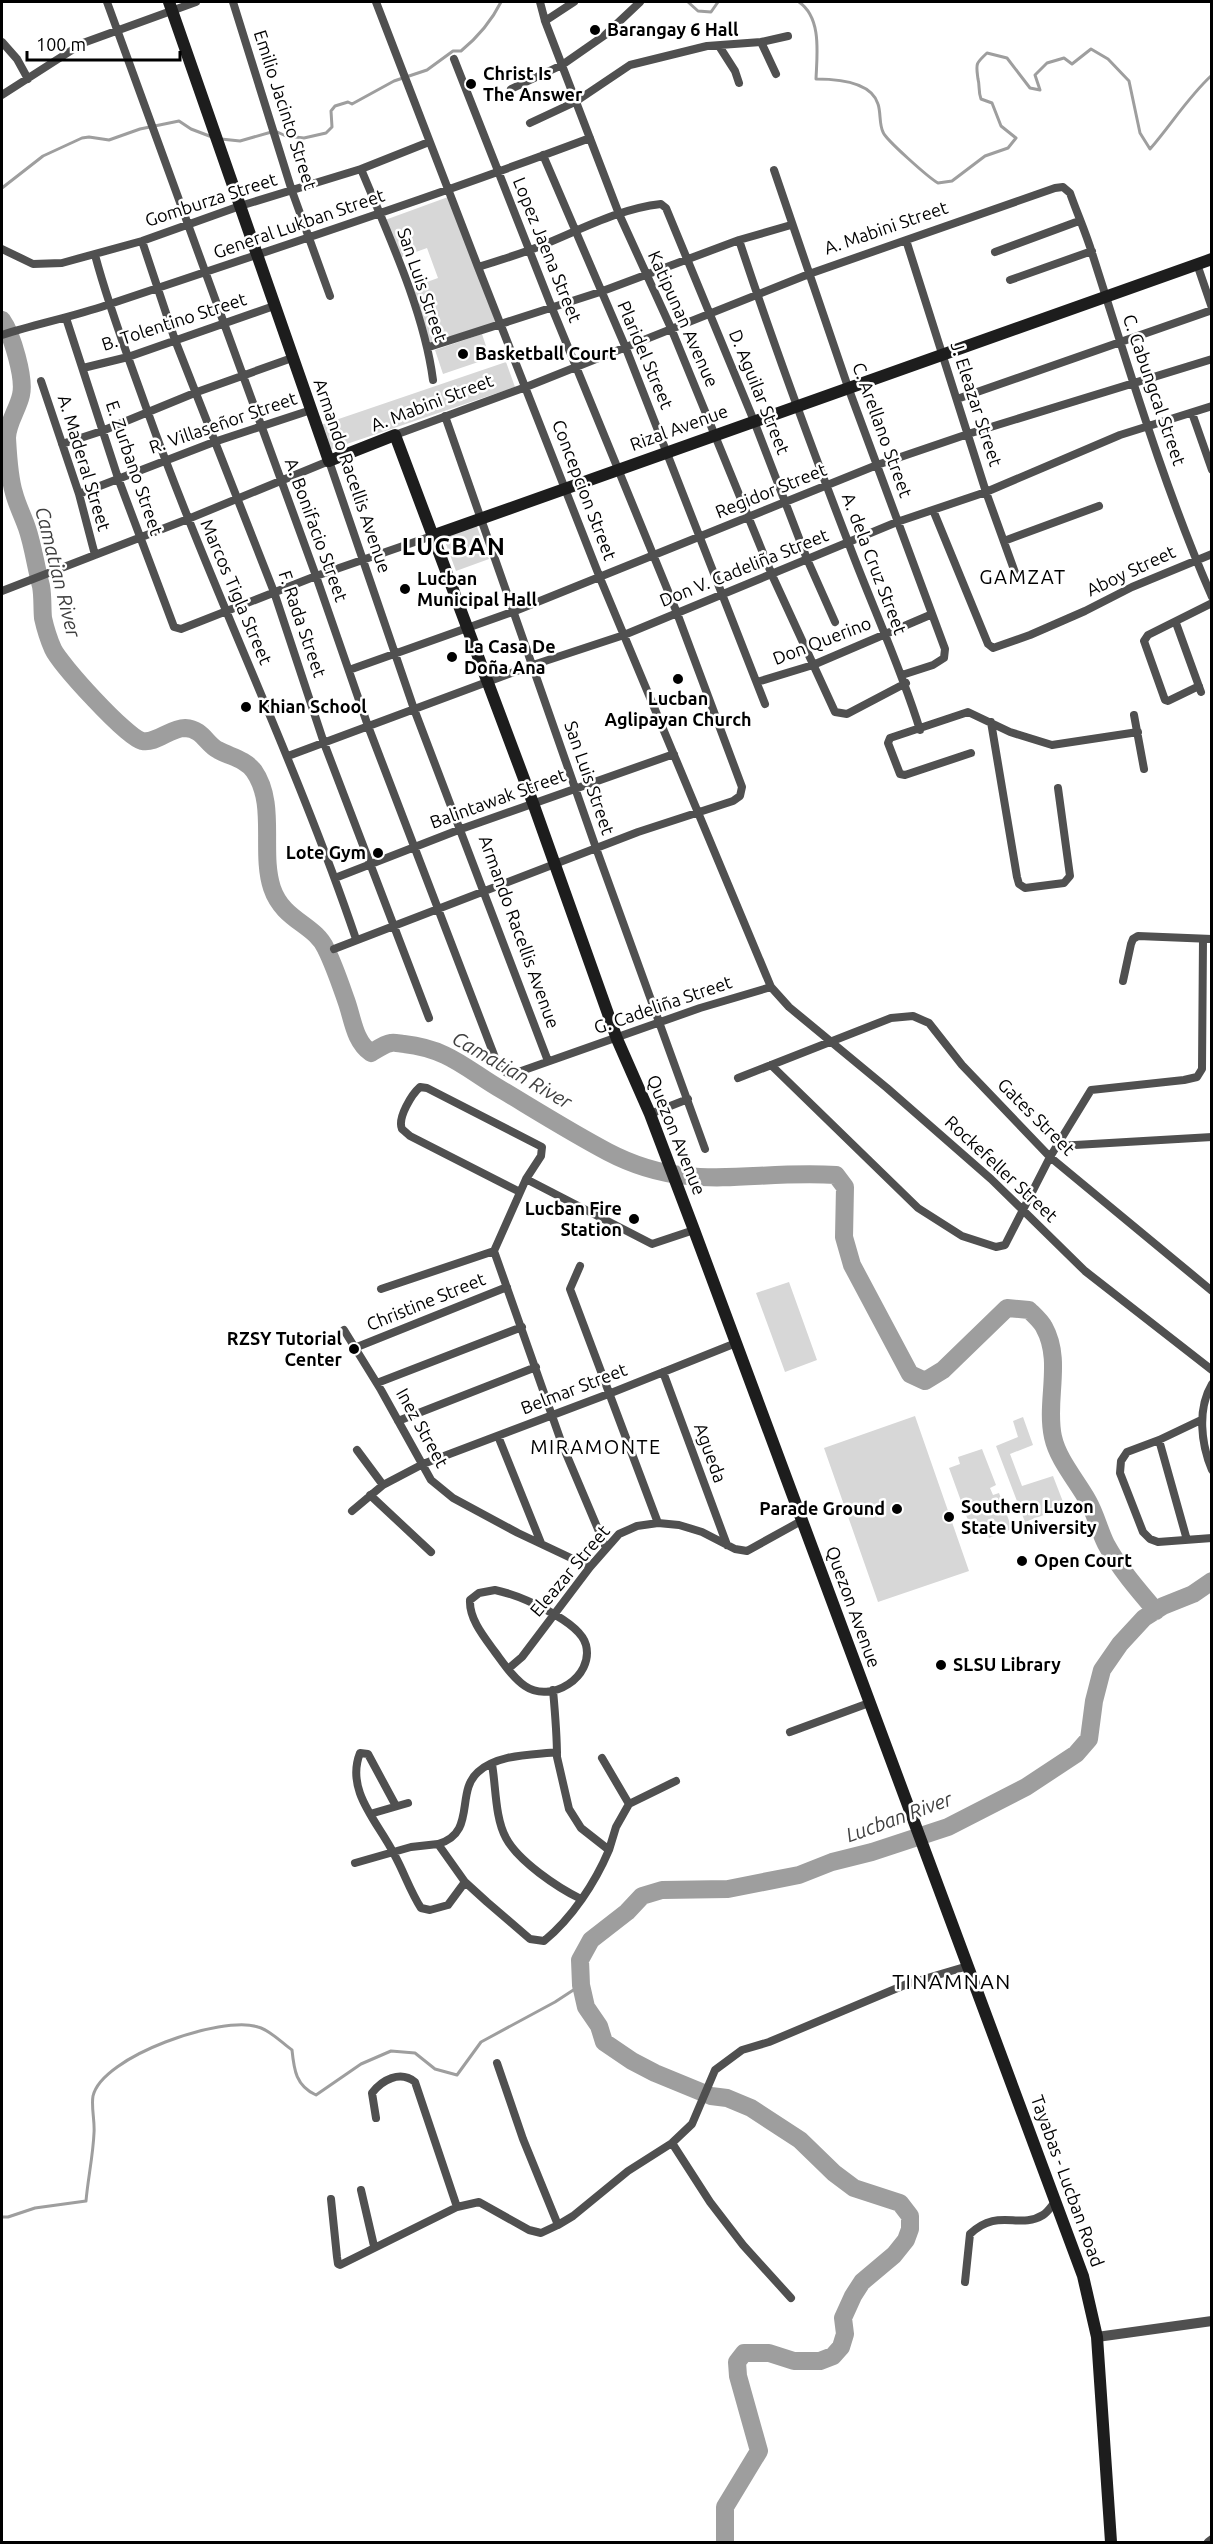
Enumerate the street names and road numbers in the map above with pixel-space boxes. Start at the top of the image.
street label: Emilio Jacinto Street [251,27,321,192]
street label: Gomburza Street [142,168,279,230]
street label: Lopez Jaena Street [510,174,586,325]
street label: General Lukban Street [210,184,387,262]
street label: A. Mabini Street [821,197,950,258]
street label: San Luis Street [394,225,452,344]
street label: Katipunan Avenue [645,247,723,390]
street label: B. Tolentino Street [99,288,249,354]
street label: Plaridel Street [614,298,678,412]
street label: C. Cabungcal Street [1120,312,1190,468]
street label: D. Aguilar Street [726,326,794,457]
street label: J. Eleazar Street [947,339,1007,469]
street label: C. Arellano Street [849,359,917,500]
street label: A. Mabini Street [368,370,496,435]
street label: Armando Racellis Avenue [310,376,396,575]
street label: R. Villaseñor Street [146,387,299,457]
street label: A. Maderal Street [55,392,115,533]
street label: E. Zurbano Street [103,398,167,538]
street label: Rizal Avenue [627,400,730,454]
street label: Concepcion Street [549,417,621,563]
street label: A. Bonifacio Street [282,455,352,604]
street label: Regidor Street [712,459,829,521]
street label: A. dela Cruz Street [839,490,911,637]
street label: Marcos Tigla Street [197,516,277,667]
street label: Don V. Cadeliña Street [656,524,831,610]
street label: Aboy Street [1083,541,1178,599]
street label: F. Rada Street [275,568,331,680]
street label: Don Querino [770,612,874,669]
street label: San Luis Street [561,718,619,837]
street label: Balintawak Street [427,764,568,832]
street label: Armando Racellis Avenue [476,832,564,1031]
street label: G. Cadeliña Street [591,971,734,1037]
street label: Quezon Avenue [643,1072,710,1198]
street label: Gates Street [994,1074,1079,1159]
street label: Rockefeller Street [941,1111,1062,1225]
street label: Christine Street [363,1268,488,1334]
street label: Belmar Street [518,1359,630,1417]
street label: Inez Street [393,1384,453,1471]
street label: Agueda [691,1420,731,1485]
street label: Eleazar Street [525,1521,613,1620]
street label: Quezon Avenue [822,1543,885,1670]
street label: Tayabas - Lucban Road [1028,2092,1108,2269]

